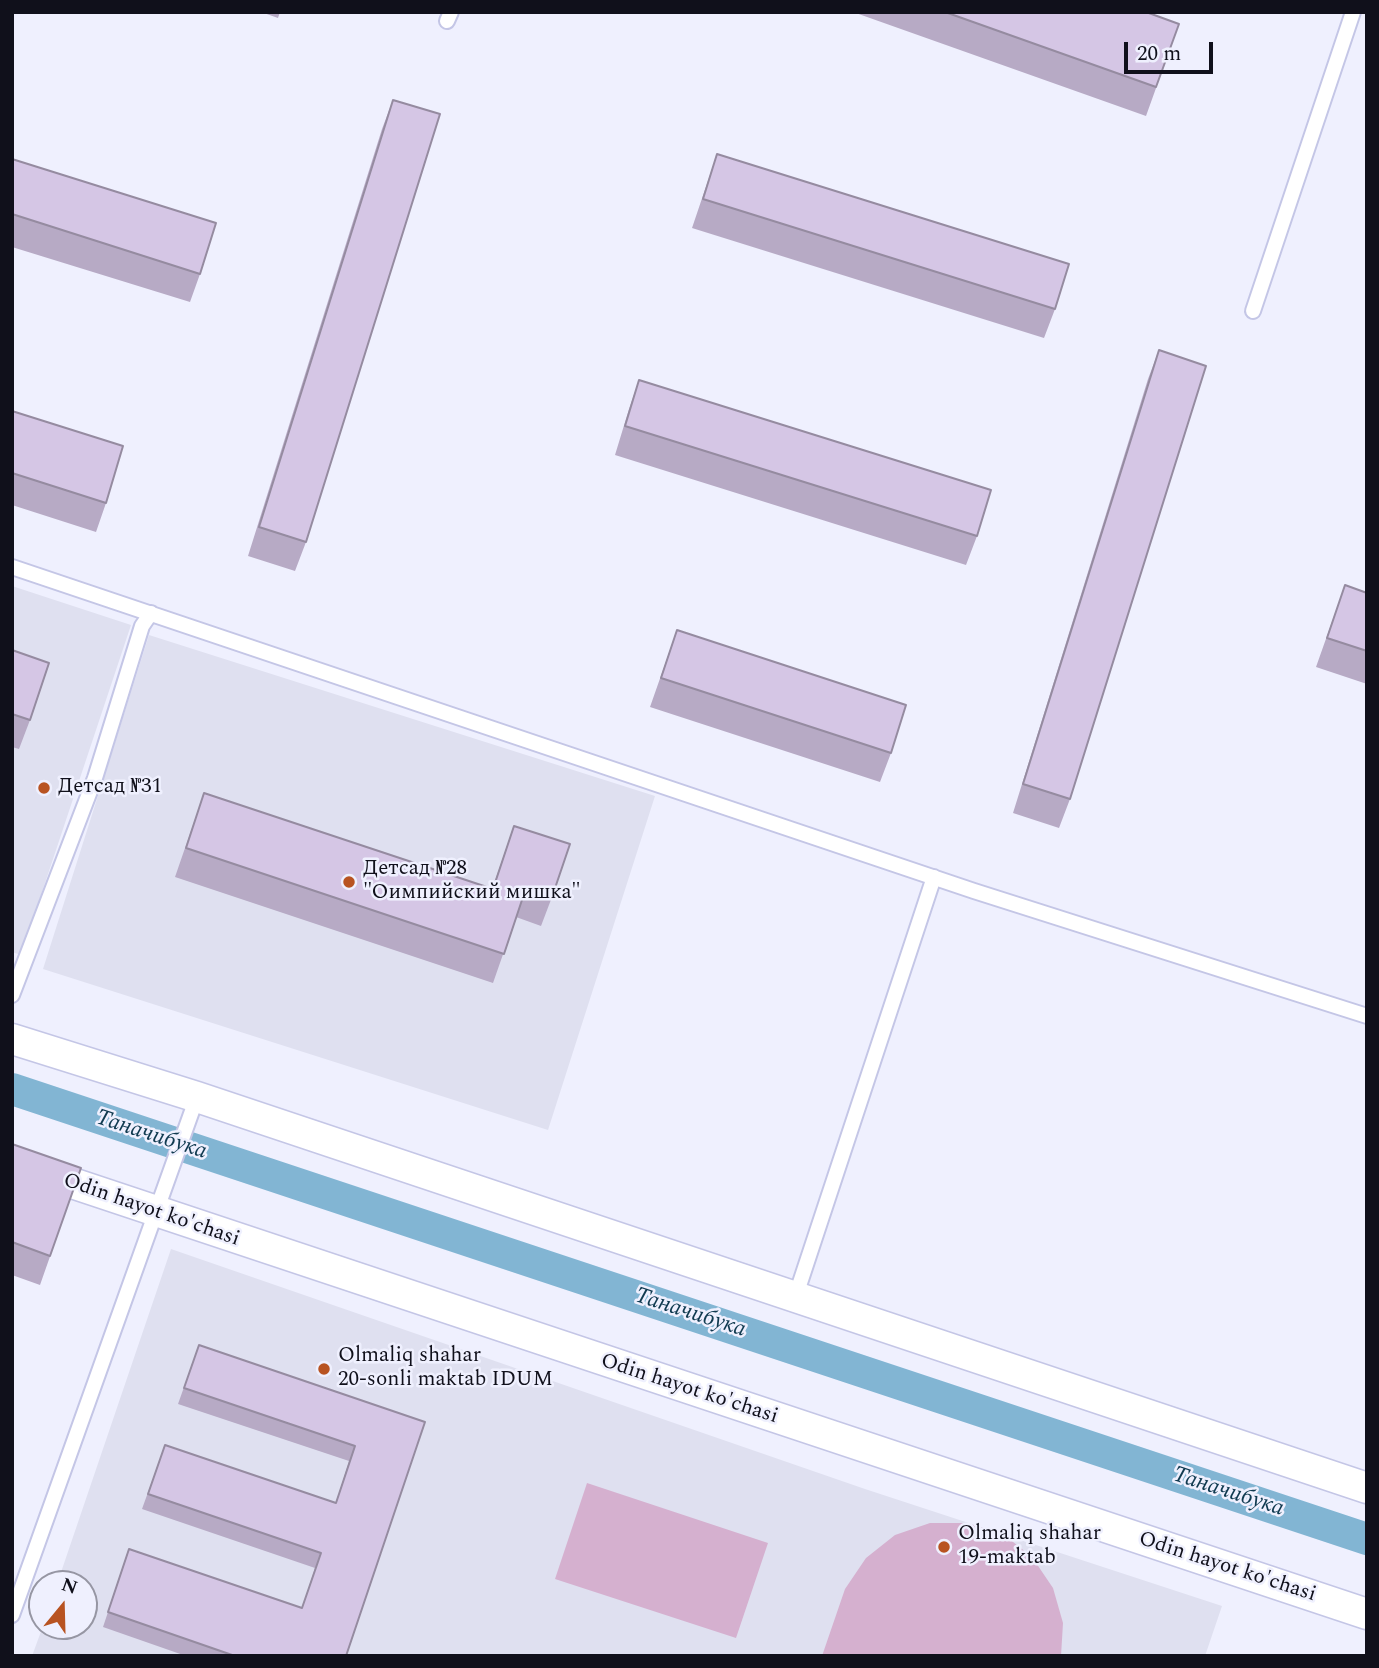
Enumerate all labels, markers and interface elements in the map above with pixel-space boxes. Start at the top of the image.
scale bar [1127,28,1216,72]
text: 20 m [1137,38,1181,70]
place label: Детсад №31 [58,775,162,801]
marker: Детсад №31 [36,780,52,796]
place label: Детсад №28 "Оимпийский мишка" [363,857,581,907]
marker: Детсад №28 "Оимпийский мишка" [341,874,357,890]
water label: Таначибука [92,1105,210,1167]
street label: Odin hayot ko'chasi [59,1169,243,1253]
water label: Таначибука [631,1283,749,1345]
place label: Olmaliq shahar 20-sonli maktab IDUM [338,1344,553,1394]
street label: Odin hayot ko'chasi [597,1349,781,1431]
marker: Olmaliq shahar 20-sonli maktab IDUM [316,1361,332,1377]
water label: Таначибука [1169,1462,1287,1524]
place label: Olmaliq shahar 19-maktab [958,1522,1101,1572]
street label: Odin hayot ko'chasi [1135,1527,1319,1609]
marker: Olmaliq shahar 19-maktab [936,1539,952,1555]
north arrow [28,1570,98,1640]
text: N [57,1570,81,1603]

